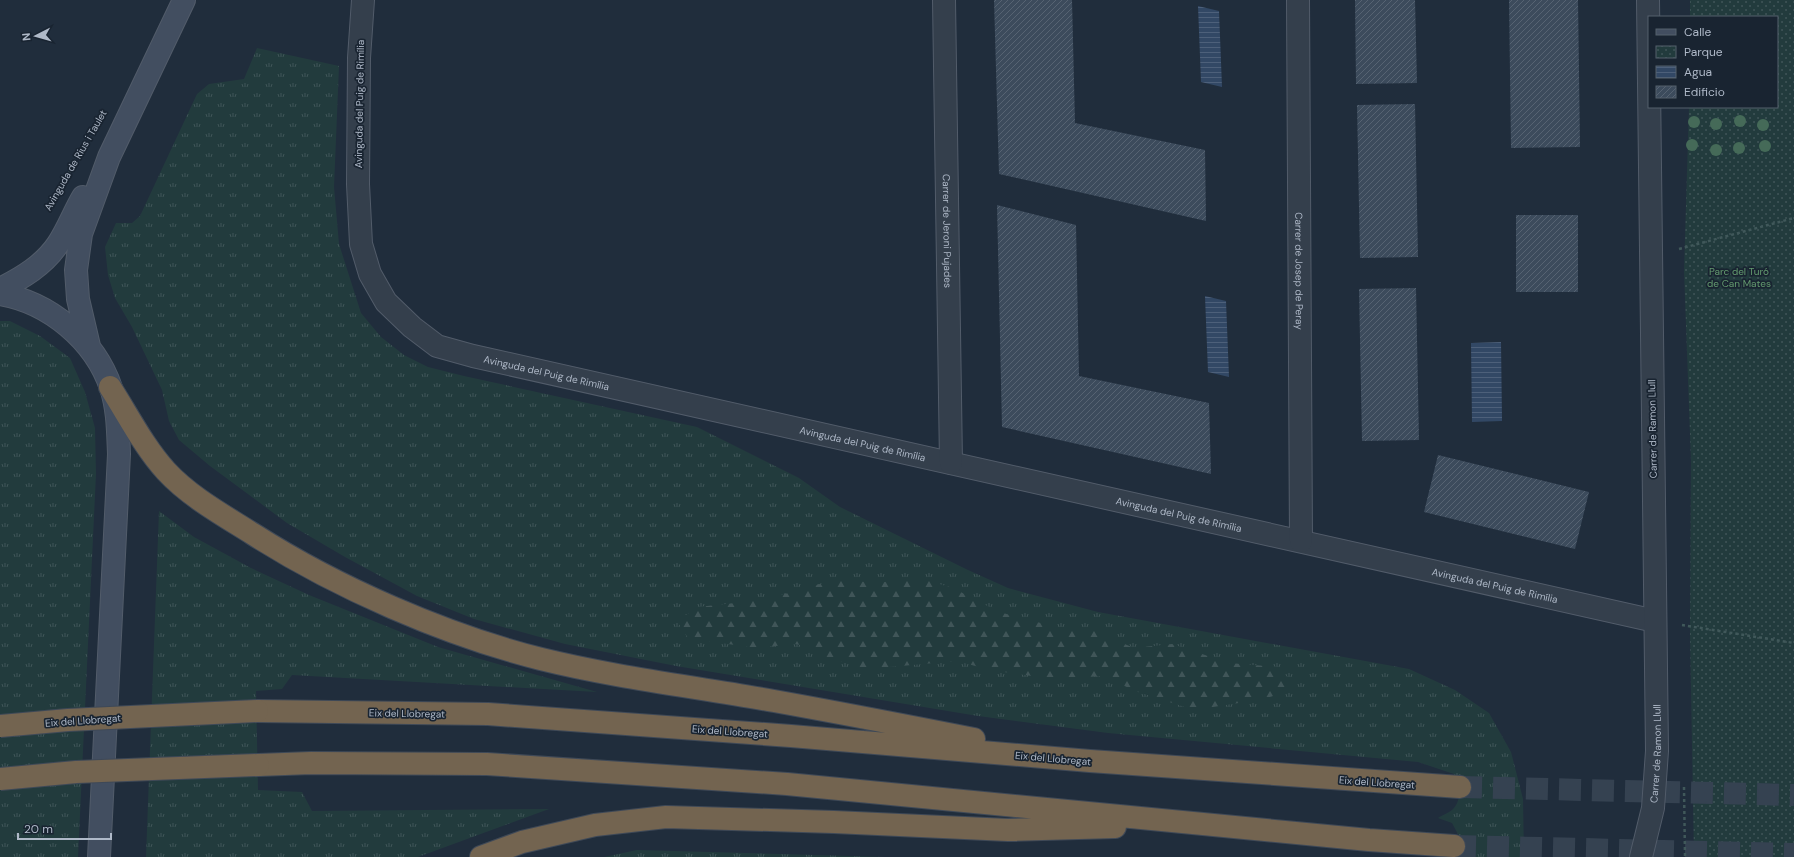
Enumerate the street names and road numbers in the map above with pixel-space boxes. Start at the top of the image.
street label: Avinguda del Puig de Rimília [352,40,367,168]
street label: Avinguda de Rius i Taulet [41,107,110,213]
street label: Carrer de Jeroni Pujades [940,174,954,288]
street label: Carrer de Josep de Peray [1292,212,1306,330]
street label: Avinguda del Puig de Rimília [482,353,611,393]
street label: Carrer de Ramon Llull [1645,380,1660,478]
street label: Avinguda del Puig de Rimília [798,423,927,464]
street label: Avinguda del Puig de Rimília [1115,494,1243,535]
street label: Avinguda del Puig de Rimília [1431,565,1559,606]
street label: Carrer de Ramon Llull [1647,704,1664,803]
street label: Eix del Llobregat [369,706,445,721]
street label: Eix del Llobregat [45,711,122,730]
street label: Eix del Llobregat [692,722,768,741]
street label: Eix del Llobregat [1014,749,1092,768]
street label: Eix del Llobregat [1339,773,1415,792]

